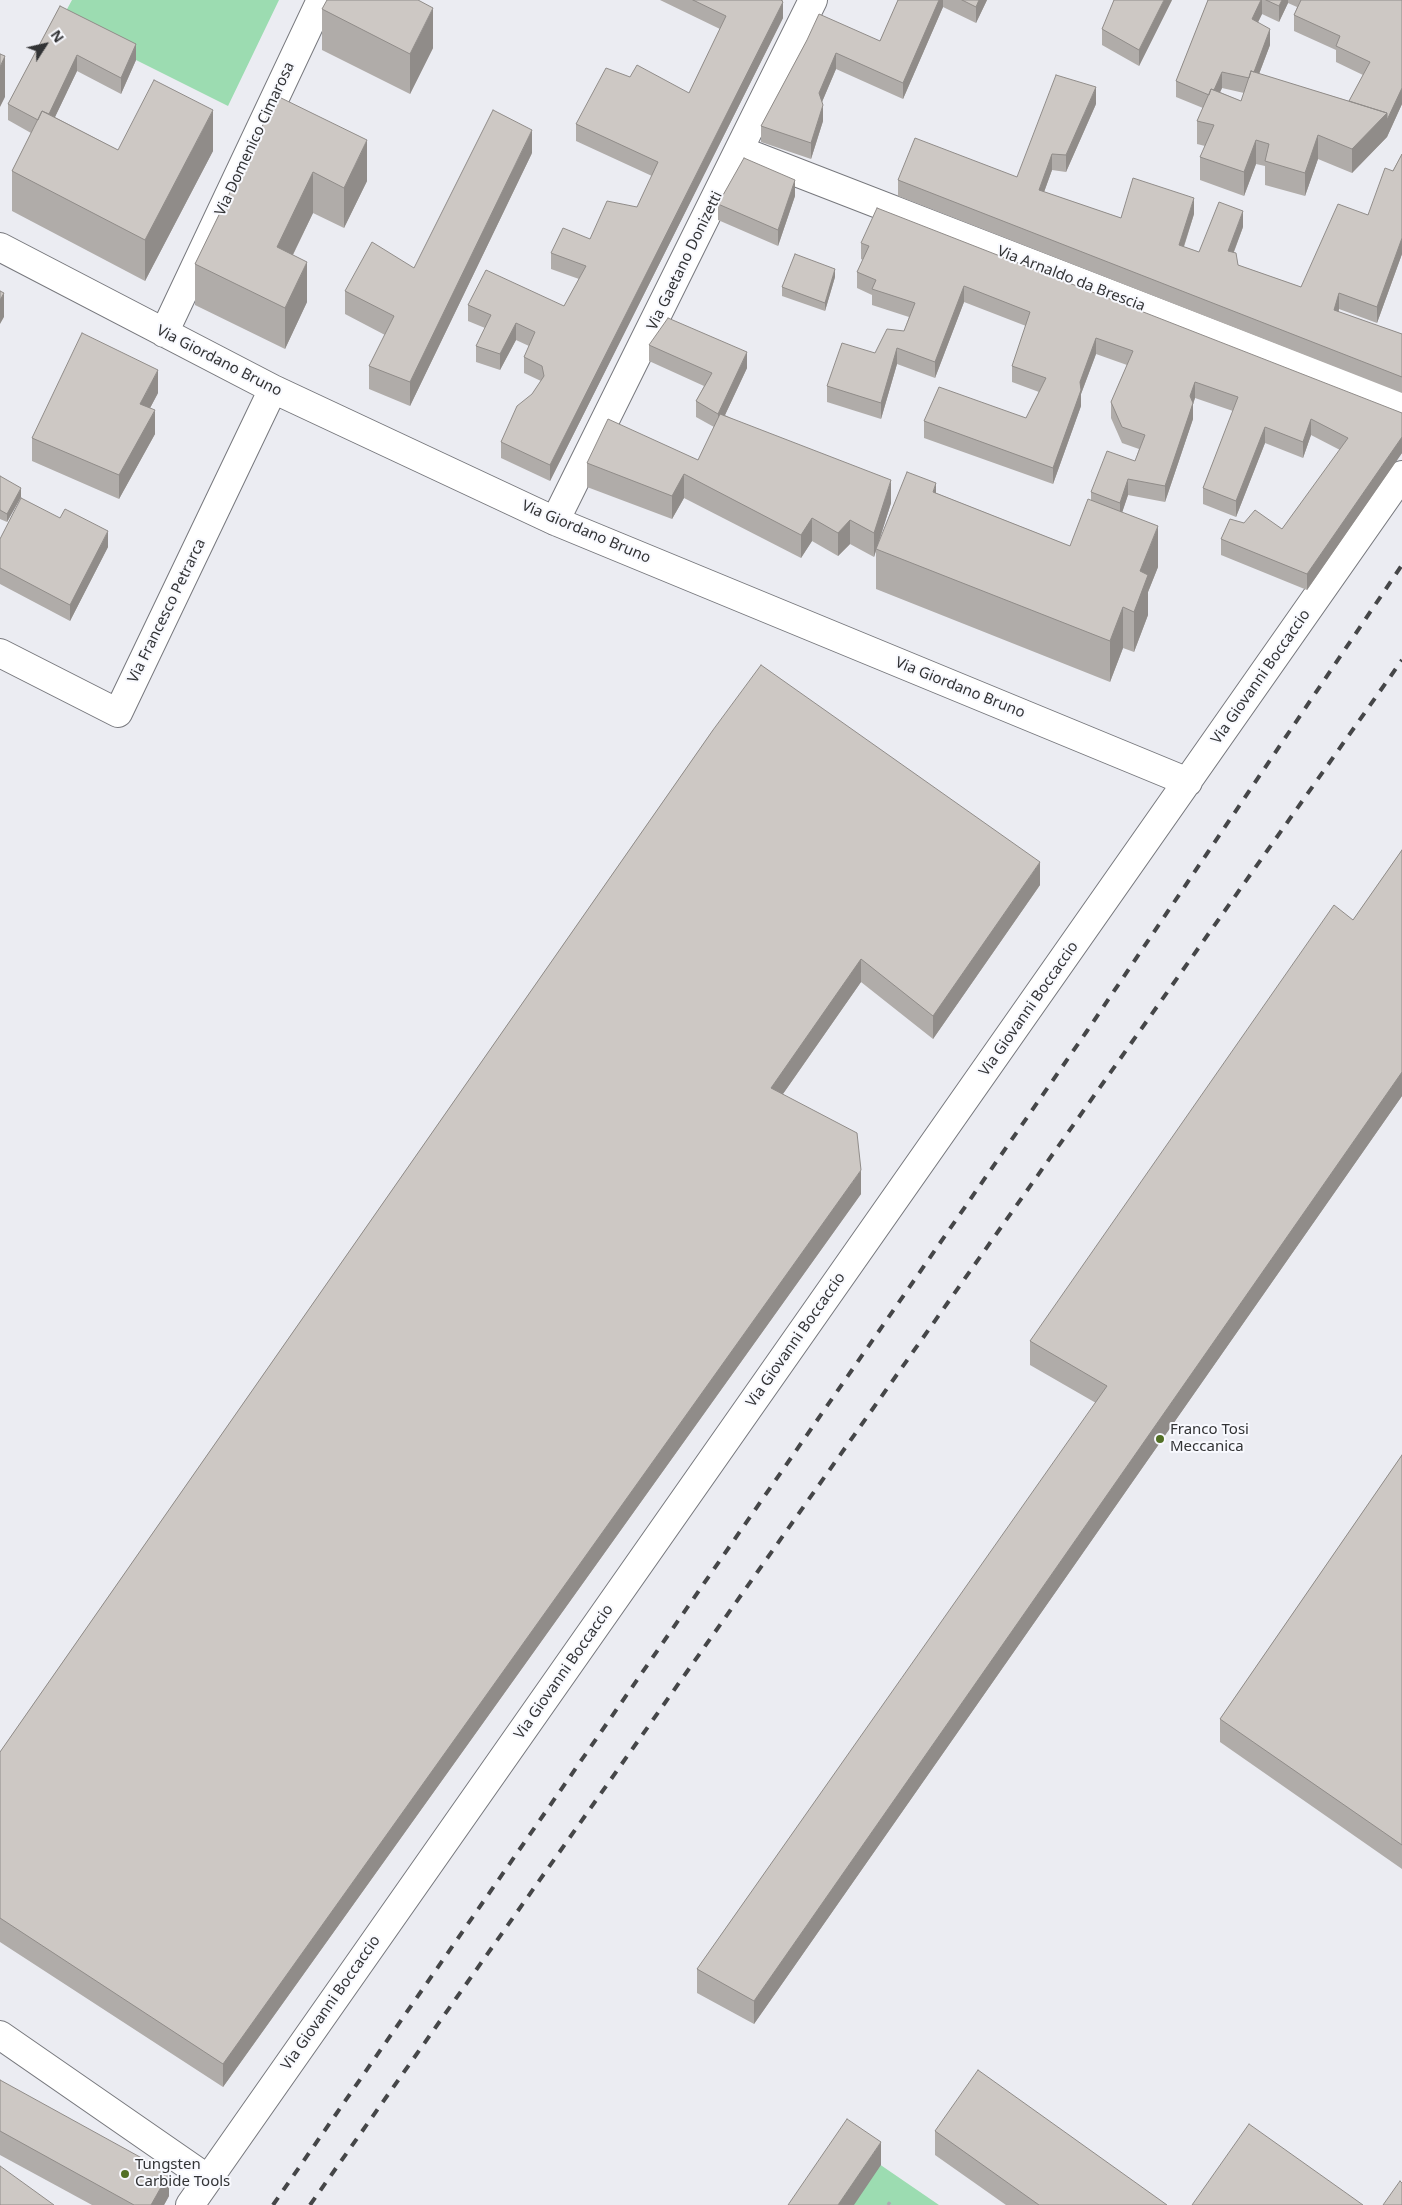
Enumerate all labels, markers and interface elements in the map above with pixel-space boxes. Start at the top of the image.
north arrow [20,20,70,70]
text: N [47,26,69,46]
street label: Via Domenico Cimarosa [211,59,299,219]
street label: Via Gaetano Donizetti [644,189,726,333]
street label: Via Arnaldo da Brescia [994,242,1148,316]
street label: Via Giordano Bruno [153,322,285,400]
street label: Via Giordano Bruno [519,497,653,567]
street label: Via Francesco Petrarca [124,536,210,686]
street label: Via Giovanni Boccaccio [1208,606,1314,748]
street label: Via Giordano Bruno [892,654,1028,722]
street label: Via Giovanni Boccaccio [976,938,1082,1080]
street label: Via Giovanni Boccaccio [743,1269,849,1411]
place label: Franco Tosi Meccanica [1170,1421,1249,1456]
marker: Franco Tosi Meccanica [1154,1433,1166,1445]
street label: Via Giovanni Boccaccio [511,1601,617,1743]
street label: Via Giovanni Boccaccio [278,1932,384,2074]
place label: Tungsten Carbide Tools [135,2156,230,2191]
marker: Tungsten Carbide Tools [119,2168,131,2180]

